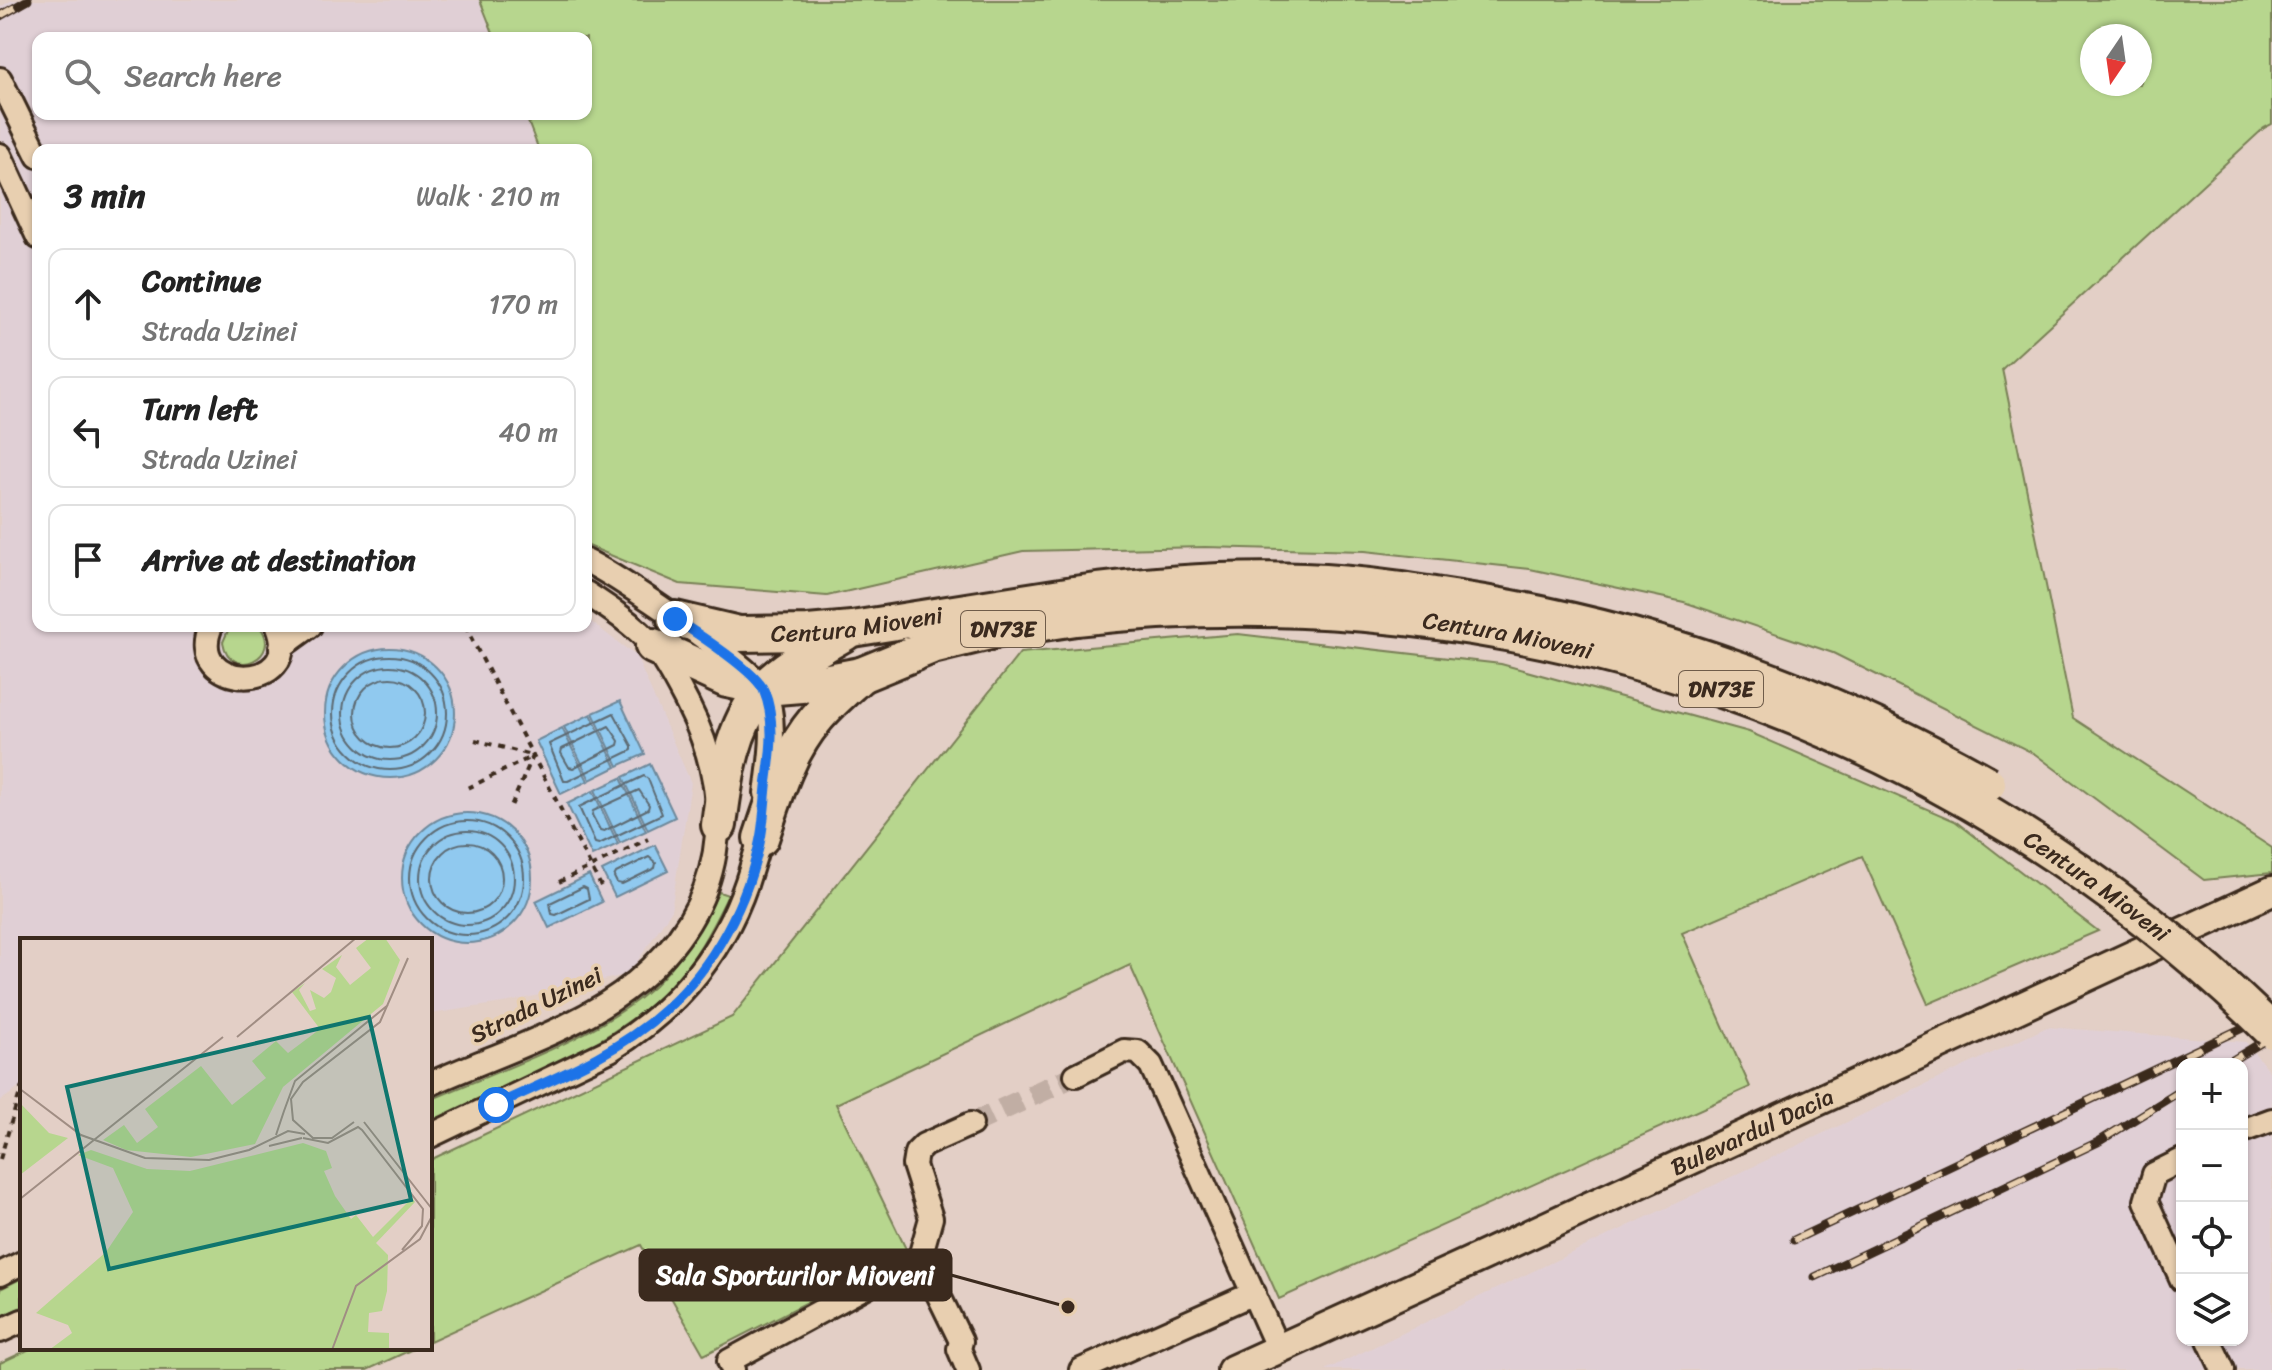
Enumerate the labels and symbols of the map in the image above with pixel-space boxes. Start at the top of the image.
north arrow [2080,24,2152,96]
street label: Centura Mioveni [771,594,947,655]
street label: Centura Mioveni [1420,599,1599,672]
route end [657,601,693,637]
road number: DN73E [961,611,1045,647]
road number: DN73E [1679,671,1763,707]
street label: Centura Mioveni [2015,819,2181,954]
inset map [20,938,432,1350]
street label: Strada Uzinei [463,954,611,1055]
street label: Bulevardul Dacia [1663,1076,1841,1188]
route start [478,1087,514,1123]
callout: Sala Sporturilor Mioveni [640,1250,951,1300]
text: Sala Sporturilor Mioveni [655,1252,936,1298]

